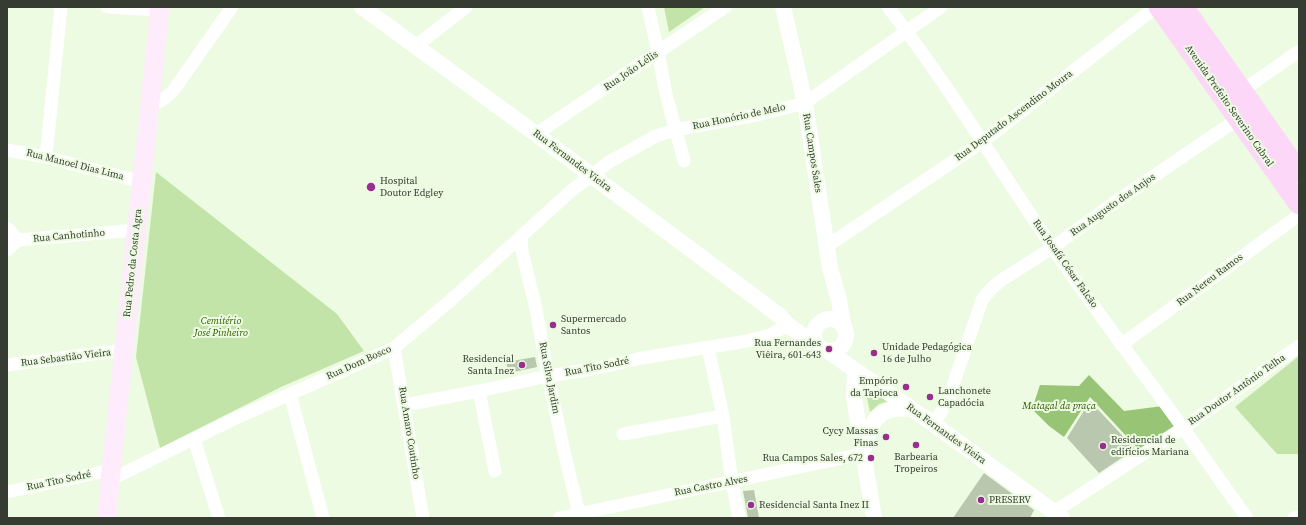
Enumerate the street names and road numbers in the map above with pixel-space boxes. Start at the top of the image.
street label: Avenida Prefeito Severino Cabral [1182,43,1276,169]
street label: Rua João Lélis [602,48,660,94]
street label: Rua Deputado Ascendino Moura [953,68,1075,164]
street label: Rua Honório de Melo [691,101,787,133]
street label: Rua Campos Sales [800,112,824,194]
street label: Rua Fernandes Vieira [530,127,614,195]
street label: Rua Manoel Dias Lima [25,147,125,183]
street label: Rua Augusto dos Anjos [1068,171,1158,239]
street label: Rua Pedro da Costa Agra [121,208,145,318]
street label: Rua Josafá César Falcão [1030,217,1100,311]
street label: Rua Canhotinho [32,227,106,245]
street label: Rua Nereu Ramos [1175,251,1245,309]
street label: Rua Silva Jardim [536,341,562,415]
street label: Rua Dom Bosco [325,343,393,383]
street label: Rua Sebastião Vieira [20,347,112,369]
street label: Rua Doutor Antônio Telha [1186,352,1288,428]
street label: Rua Tito Sodré [564,355,630,379]
street label: Rua Amaro Coutinho [396,386,422,480]
street label: Rua Fernandes Vieira [904,401,988,467]
street label: Rua Tito Sodré [26,468,92,494]
street label: Rua Castro Alves [673,473,749,499]

